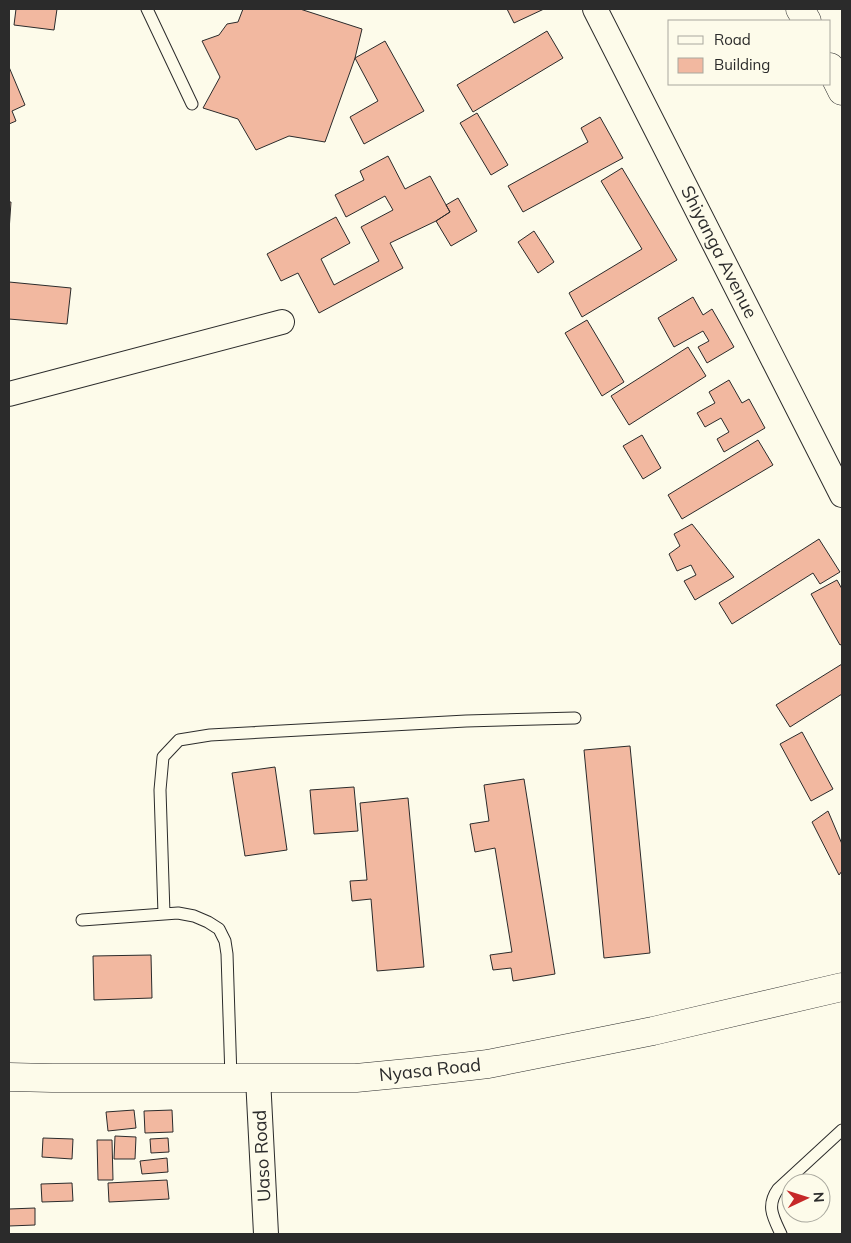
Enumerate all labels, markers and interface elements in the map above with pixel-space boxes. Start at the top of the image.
legend [668,20,831,85]
text: Road [714,30,751,49]
text: Building [714,55,770,74]
street label: Shiyanga Avenue [676,182,763,322]
street label: Nyasa Road [378,1053,482,1086]
street label: Uaso Road [248,1109,275,1203]
north arrow [781,1173,831,1223]
text: N [810,1191,828,1203]

